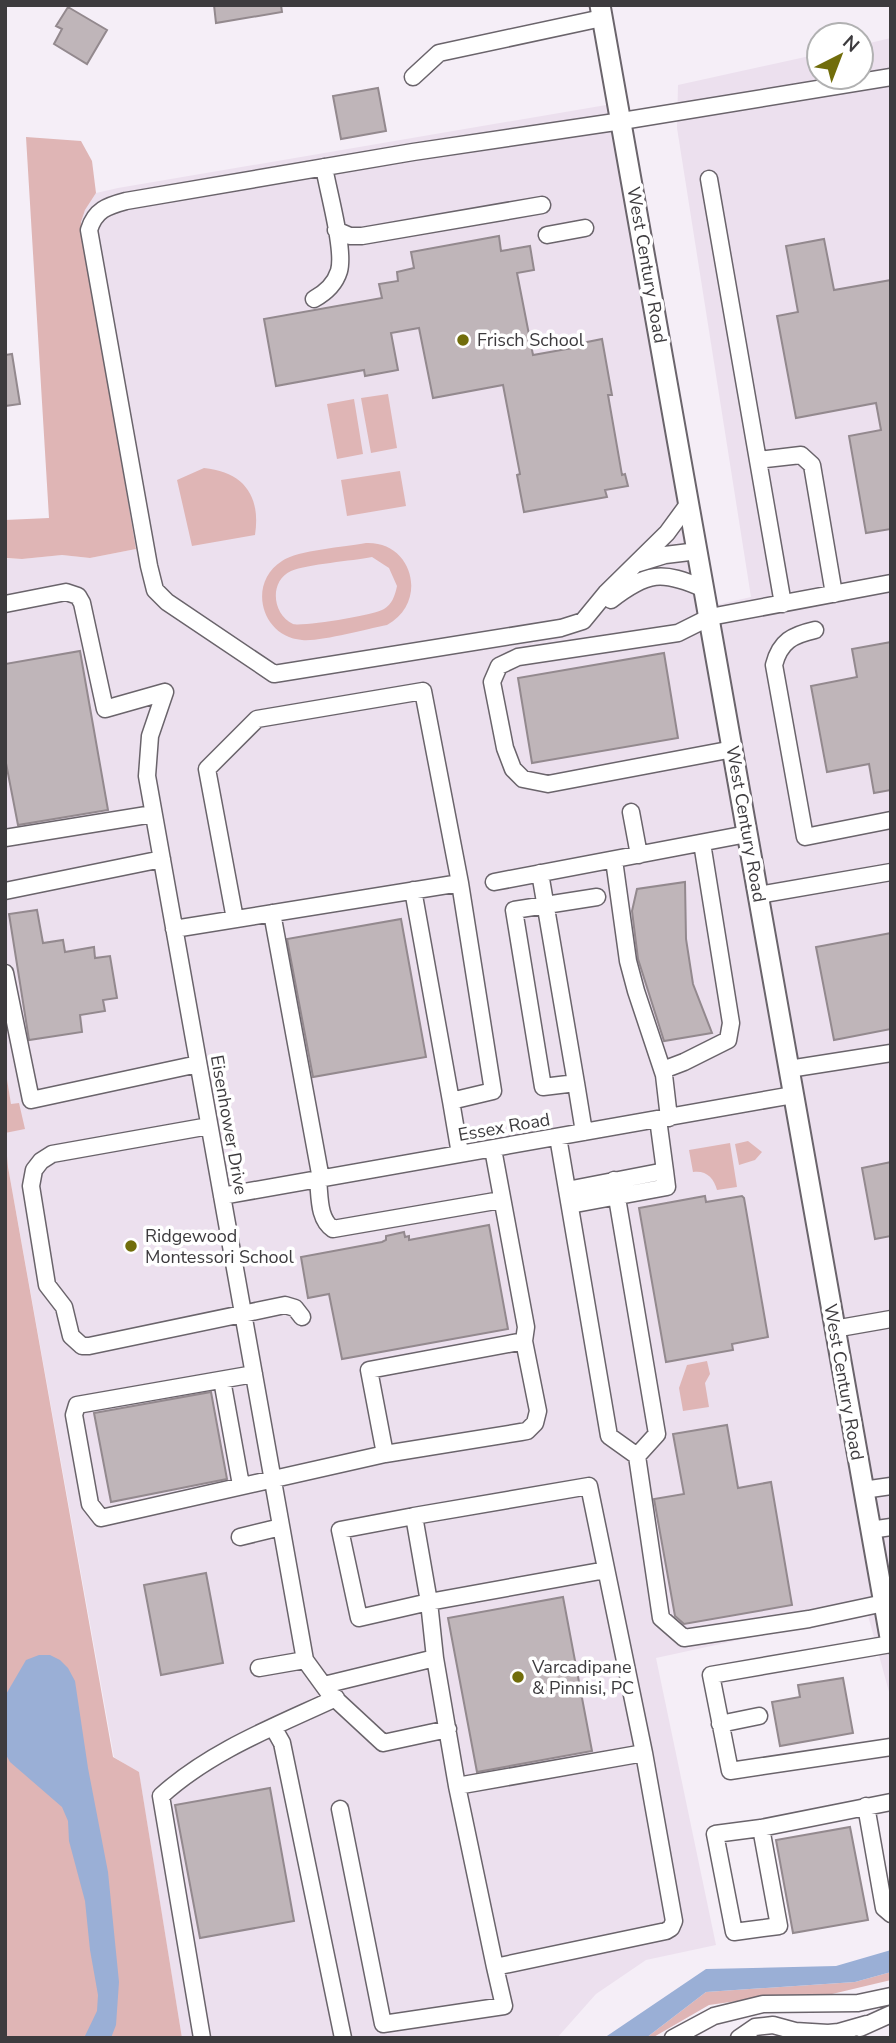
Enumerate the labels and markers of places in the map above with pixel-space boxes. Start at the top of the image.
place label: Frisch School [477,328,585,352]
marker: Frisch School [455,332,471,348]
place label: Ridgewood Montessori School [145,1224,295,1269]
marker: Ridgewood Montessori School [123,1238,139,1254]
place label: Varcadipane & Pinnisi, PC [531,1655,634,1700]
marker: Varcadipane & Pinnisi, PC [510,1669,526,1685]

